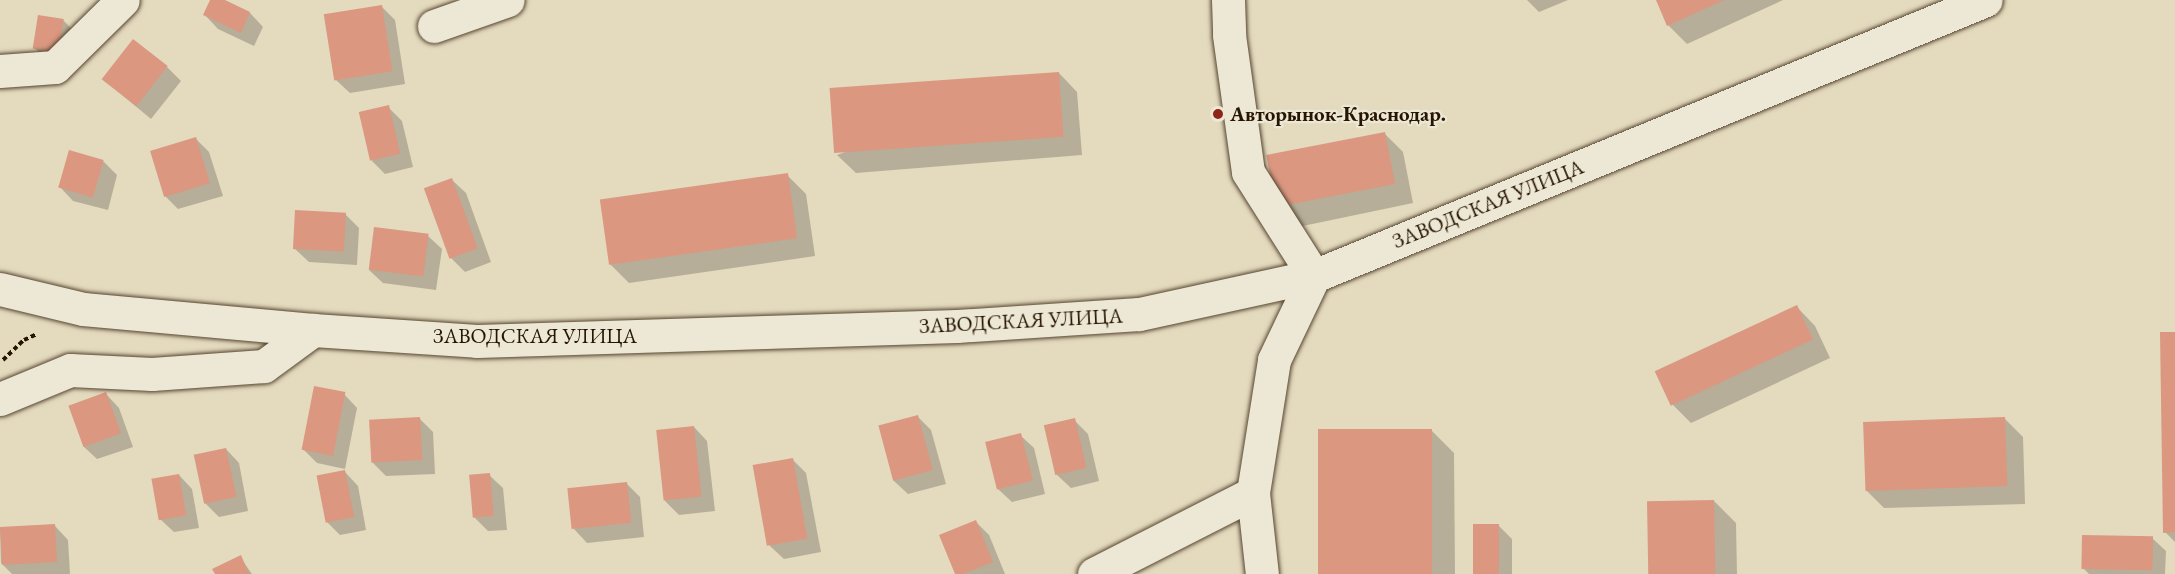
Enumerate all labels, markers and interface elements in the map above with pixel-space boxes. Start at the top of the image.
place label: Авторынок-Краснодар. [1230,101,1446,127]
marker: Авторынок-Краснодар. [1211,107,1225,121]
street label: ЗАВОДСКАЯ УЛИЦА [1389,154,1587,254]
street label: ЗАВОДСКАЯ УЛИЦА [918,303,1124,339]
street label: ЗАВОДСКАЯ УЛИЦА [433,323,637,349]

